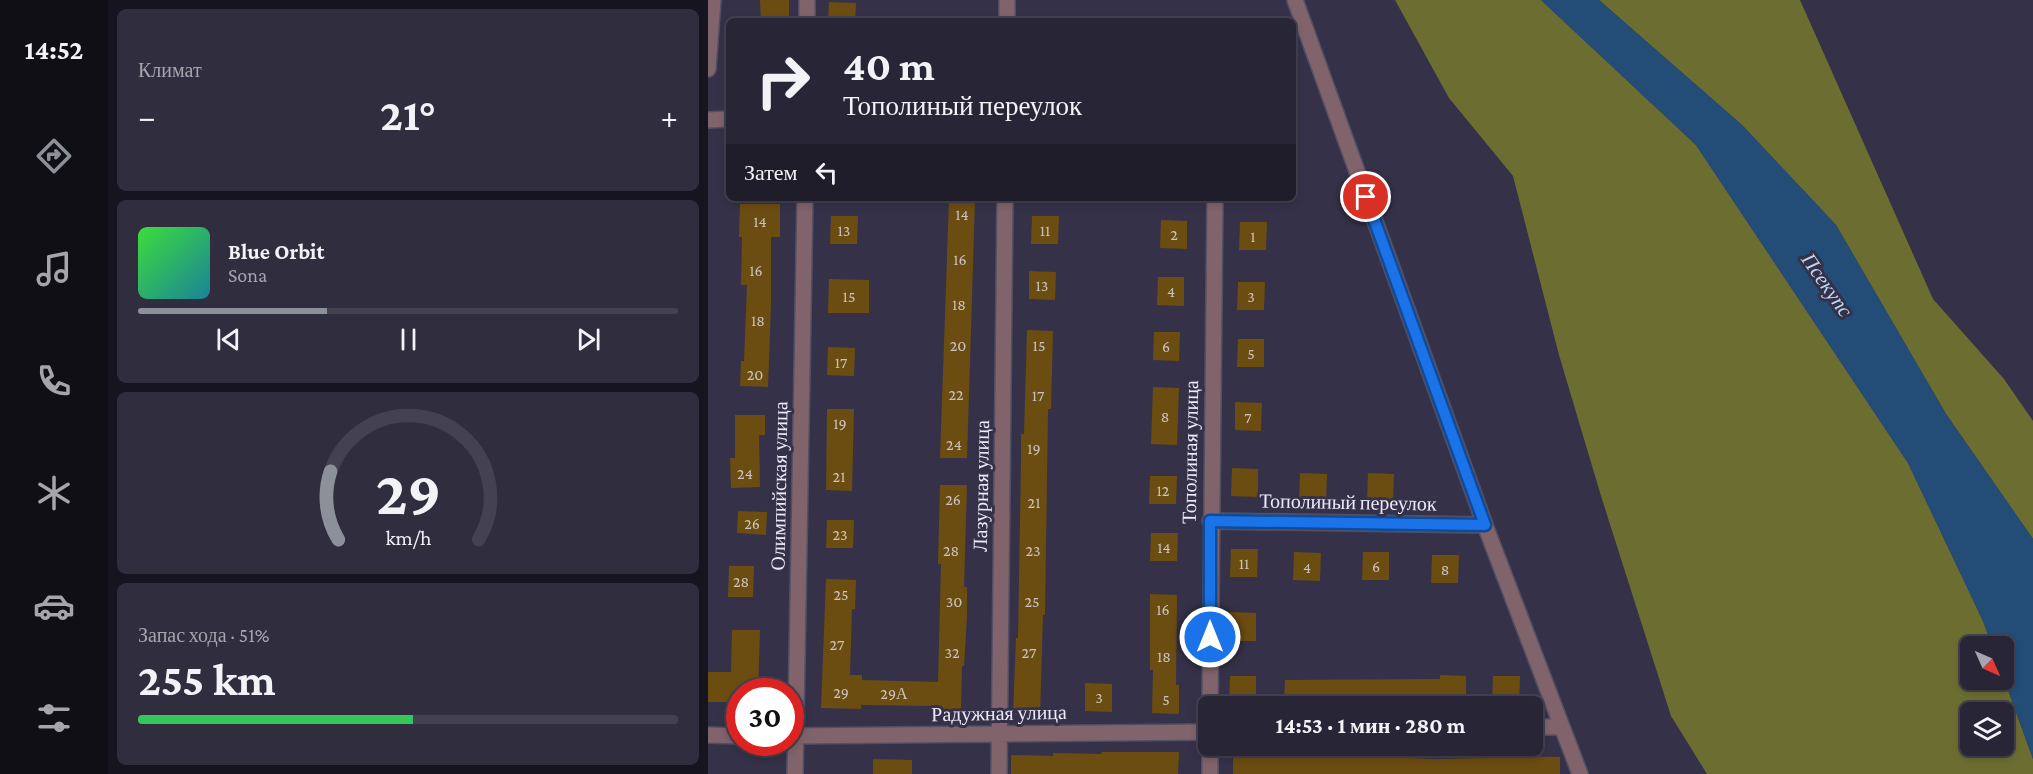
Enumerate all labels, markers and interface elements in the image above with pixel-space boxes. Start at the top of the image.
text: 14:52 [25,35,83,65]
icon: right [744,42,822,120]
text: 40 m [843,42,935,89]
text: Климат [138,59,202,81]
text: 21° [380,90,436,140]
text: Тополиный переулок [843,91,1082,121]
text: − [138,98,155,135]
text: + [661,98,678,135]
icon: directions [33,135,75,177]
icon: left [810,156,843,189]
text: Затем [744,160,798,185]
pin [1340,171,1391,222]
icon: arrive [1349,180,1382,213]
house number: 14 [955,206,969,223]
house number: 14 [753,213,767,230]
house number: 13 [838,222,850,239]
house number: 11 [1040,222,1050,239]
house number: 2 [1170,226,1178,243]
house number: 1 [1250,228,1256,245]
text: Blue Orbit [228,239,324,264]
icon: music [33,248,75,290]
water label: Псекупс [1796,248,1858,322]
house number: 16 [953,251,967,268]
house number: 16 [749,262,763,279]
text: Sona [228,264,267,286]
house number: 13 [1036,277,1048,294]
house number: 4 [1167,283,1175,300]
house number: 15 [843,288,855,305]
house number: 3 [1247,288,1255,305]
house number: 18 [952,296,966,313]
house number: 18 [751,312,765,329]
icon: previous [212,323,245,356]
icon: pause [392,323,425,356]
icon: next [572,323,605,356]
house number: 20 [950,337,966,354]
house number: 15 [1033,337,1045,354]
house number: 6 [1162,338,1170,355]
house number: 5 [1247,345,1255,362]
house number: 17 [835,354,848,371]
icon: phone [33,360,75,402]
house number: 20 [747,366,763,383]
street label: Тополиная улица [1178,380,1203,524]
house number: 22 [948,386,964,403]
house number: 17 [1032,387,1045,404]
street label: Олимпийская улица [767,401,792,571]
house number: 8 [1161,408,1169,425]
house number: 7 [1244,409,1252,426]
house number: 19 [833,415,847,432]
street label: Лазурная улица [969,420,994,552]
house number: 24 [946,436,962,453]
house number: 19 [1027,440,1041,457]
text: 29 [375,458,441,527]
house number: 24 [737,465,753,482]
house number: 21 [833,468,845,485]
icon: climate [33,472,75,514]
house number: 12 [1157,482,1170,499]
street label: Тополиный переулок [1259,489,1437,516]
house number: 26 [945,491,961,508]
house number: 21 [1028,494,1040,511]
house number: 26 [744,515,760,532]
text: km/h [385,526,432,550]
house number: 23 [832,526,848,543]
house number: 14 [1157,539,1171,556]
house number: 28 [943,542,959,559]
house number: 23 [1025,542,1041,559]
house number: 11 [1239,555,1249,572]
house number: 6 [1372,558,1380,575]
house number: 4 [1303,559,1311,576]
house number: 8 [1441,561,1449,578]
house number: 28 [733,573,749,590]
icon: car [33,585,75,627]
house number: 25 [833,586,849,603]
house number: 30 [946,593,962,610]
house number: 25 [1024,593,1040,610]
house number: 16 [1156,601,1170,618]
position arrow [1178,605,1242,669]
text: Запас хода · 51% [138,624,270,646]
house number: 27 [830,636,845,653]
north arrow [1960,636,2014,690]
map controls [1960,636,2014,756]
house number: 32 [944,644,960,661]
house number: 27 [1022,644,1037,661]
house number: 18 [1157,648,1171,665]
text: 255 km [138,655,276,705]
speed limit sign: 30 [726,678,804,756]
house number: 29 [833,684,849,701]
house number: 29А [880,685,908,702]
house number: 3 [1095,689,1103,706]
house number: 5 [1162,691,1170,708]
icon: filters [33,697,75,739]
street label: Радужная улица [931,701,1067,726]
button: layers [1960,702,2014,756]
text: 14:53 · 1 мин · 280 m [1276,713,1466,738]

